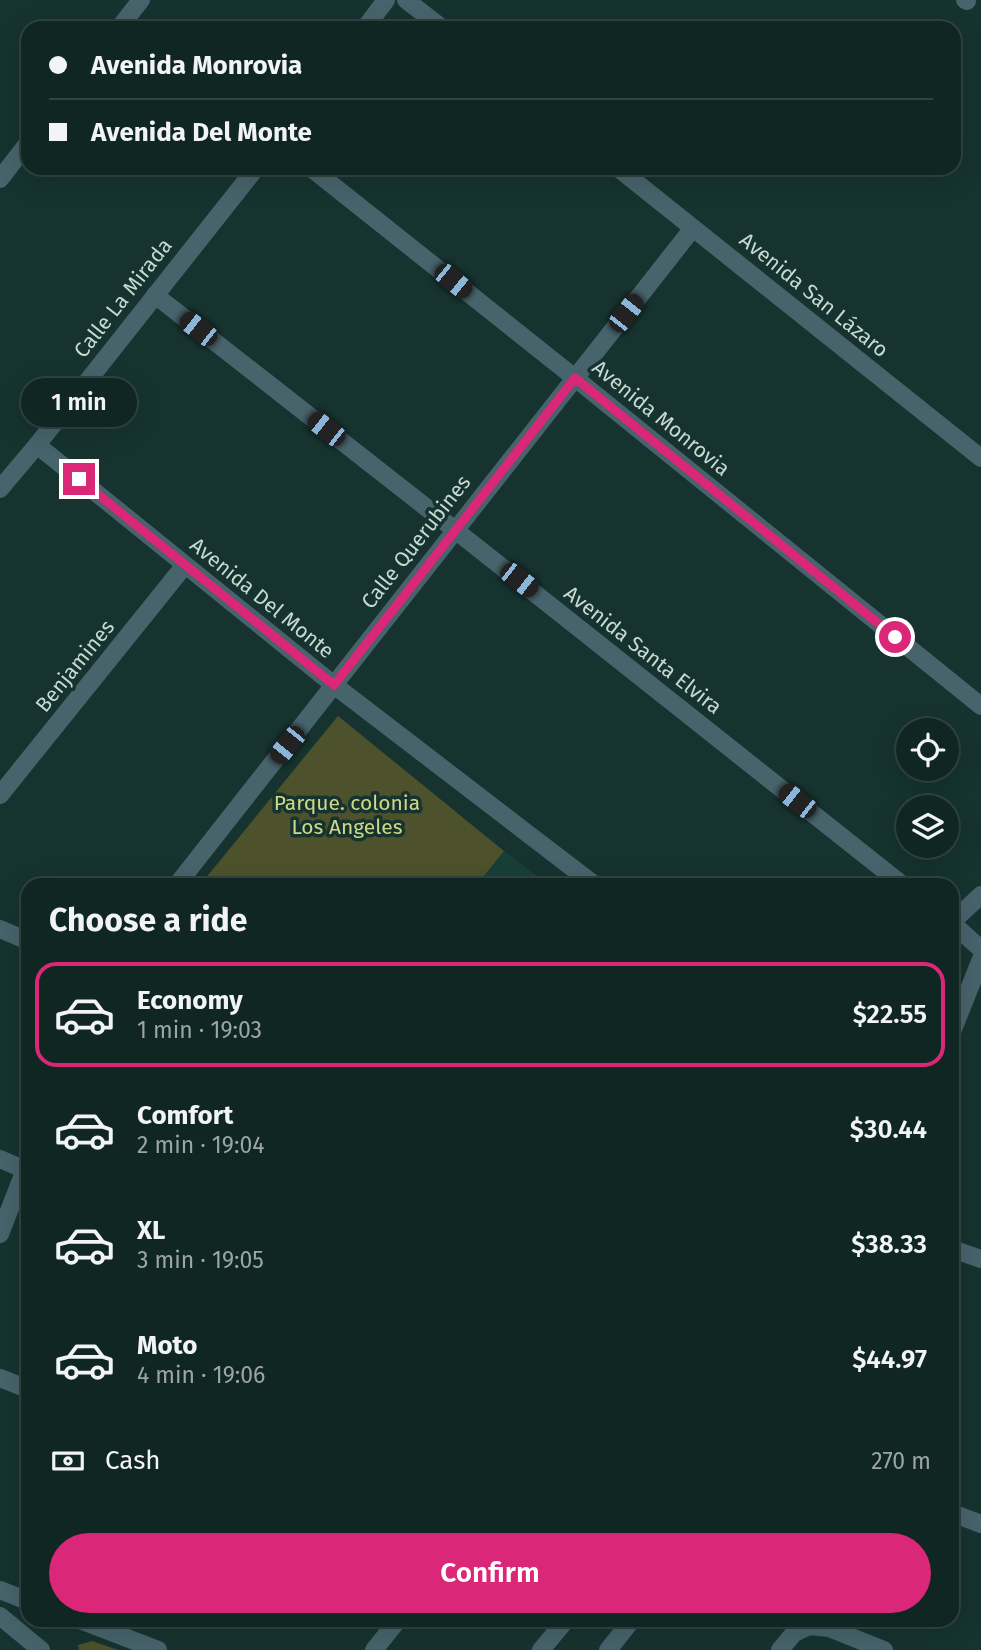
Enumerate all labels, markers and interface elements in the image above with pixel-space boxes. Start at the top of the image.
text: Avenida Monrovia [91,50,302,81]
text: Avenida Del Monte [91,117,312,148]
street label: Avenida San Lázaro [734,227,894,363]
street label: Calle La Mirada [68,233,178,363]
car [431,260,476,302]
car [605,290,648,336]
car [175,308,222,350]
street label: Avenida Monrovia [587,354,735,482]
callout: 1 min [21,378,137,426]
text: 1 min [51,388,107,416]
car [303,408,350,450]
route end [63,463,95,495]
street label: Calle Querubines [356,470,476,614]
street label: Avenida Del Monte [185,532,339,664]
car [496,559,543,601]
street label: Avenida Santa Elvira [559,580,727,720]
street label: Benjamines [30,614,120,717]
route start [879,621,911,653]
map controls [896,718,959,858]
button: locate [896,718,959,781]
car [266,722,309,768]
car [774,780,821,822]
park label: Parque. colonia Los Angeles [274,790,420,840]
button: layers [896,795,959,858]
text: Choose a ride [49,901,247,939]
icon: car [53,983,116,1046]
text: Economy [137,985,243,1016]
text: $22.55 [853,999,927,1030]
text: 1 min · 19:03 [137,1016,262,1044]
icon: car [53,1098,116,1161]
text: Comfort [137,1100,233,1131]
text: $30.44 [850,1114,927,1145]
text: 2 min · 19:04 [137,1131,265,1159]
icon: car [53,1213,116,1276]
text: XL [137,1215,165,1246]
text: $38.33 [851,1229,927,1260]
text: 3 min · 19:05 [137,1246,264,1274]
icon: car [53,1328,116,1391]
text: Moto [137,1330,197,1361]
text: $44.97 [852,1344,927,1375]
text: 4 min · 19:06 [137,1361,265,1389]
icon: cash [49,1442,87,1480]
text: Cash [105,1445,161,1476]
text: 270 m [871,1447,931,1475]
button: Confirm [49,1533,931,1613]

